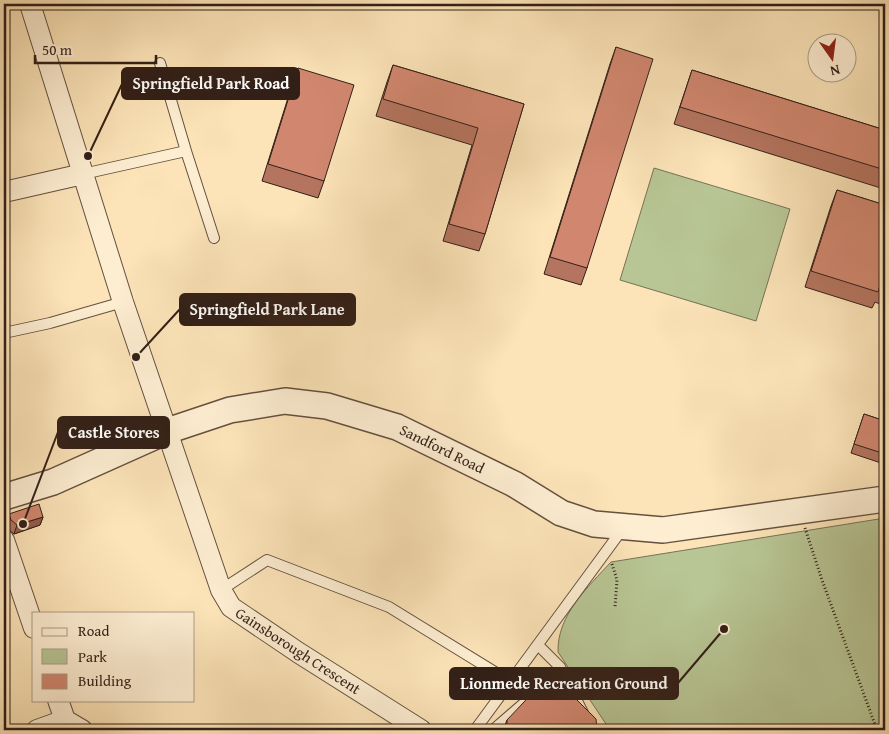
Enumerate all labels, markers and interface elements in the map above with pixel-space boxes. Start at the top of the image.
scale bar [35,32,156,64]
north arrow [806,32,856,82]
text: 50 m [42,39,73,60]
text: N [828,60,842,82]
callout: Springfield Park Road [122,68,299,99]
text: Springfield Park Road [132,71,290,95]
callout: Springfield Park Lane [180,294,355,325]
text: Springfield Park Lane [189,297,345,321]
callout: Castle Stores [58,417,169,448]
street label: Sandford Road [396,419,488,478]
text: Castle Stores [68,420,160,444]
street label: Gainsborough Crescent [232,602,366,699]
legend [32,612,195,702]
text: Road [78,620,109,641]
text: Park [78,646,107,667]
callout: Lionmede Recreation Ground [450,668,678,699]
text: Building [78,670,132,691]
text: Lionmede Recreation Ground [460,671,669,695]

